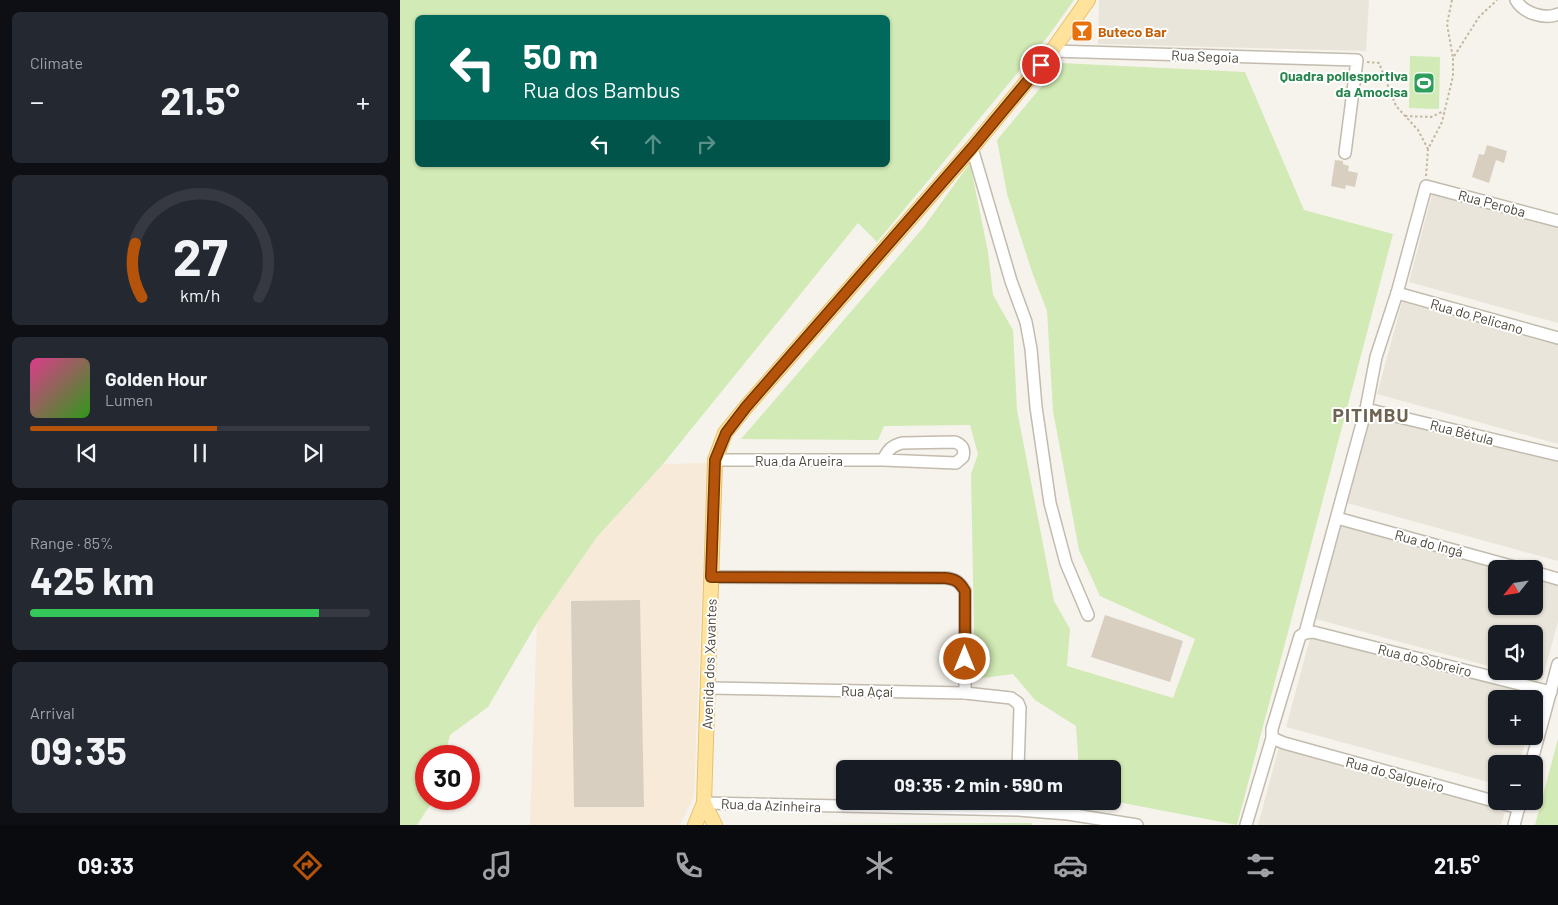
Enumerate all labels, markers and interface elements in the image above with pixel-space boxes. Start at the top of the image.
bar icon: Buteco Bar [1070,19,1094,43]
place label: Buteco Bar [1098,23,1167,40]
text: 50 m [523,34,598,76]
icon: left [440,35,505,100]
pin [1020,44,1062,86]
street label: Rua Segoia [1171,46,1239,66]
icon: arrive [1027,51,1055,79]
text: Climate [30,53,83,72]
place label: Quadra poliesportiva da Amocisa [1280,67,1408,100]
sports icon: Quadra poliesportiva da Amocisa [1412,71,1436,95]
text: Rua dos Bambus [523,76,680,102]
text: 21.5° [160,77,240,123]
text: − [30,84,44,118]
text: + [356,84,370,118]
icon: left [586,130,614,158]
icon: ahead [639,130,667,158]
icon: right [692,130,720,158]
street label: Rua Peroba [1456,186,1528,220]
text: 27 [173,224,228,286]
text: km/h [180,284,220,306]
street label: Rua do Pelicano [1429,295,1525,337]
text: Golden Hour [105,367,207,390]
text: Lumen [105,390,153,409]
district label: PITIMBU [1333,403,1409,426]
street label: Rua Bétula [1428,416,1496,448]
icon: previous [73,439,101,467]
icon: pause [186,439,214,467]
icon: next [299,439,327,467]
street label: Rua da Arueira [755,452,843,469]
street label: Rua do Ingá [1393,526,1465,560]
text: Range · 85% [30,533,114,552]
text: 425 km [30,557,154,603]
north arrow [1488,560,1542,615]
map controls [1488,560,1543,810]
street label: Avenida dos Xavantes [698,598,720,730]
button: sound [1488,625,1543,680]
position arrow [938,632,990,684]
street label: Rua do Sobreiro [1376,640,1474,680]
street label: Rua Açaí [841,682,893,700]
button: + [1488,690,1543,745]
text: Arrival [30,703,75,722]
text: 09:35 [30,727,127,773]
speed limit sign: 30 [415,745,480,810]
street label: Rua do Salgueiro [1344,753,1446,795]
button: − [1488,755,1543,810]
text: 09:35 · 2 min · 590 m [894,773,1063,796]
street label: Rua da Azinheira [721,795,821,815]
icon: directions [290,848,325,883]
icon: music [480,848,515,883]
icon: phone [671,848,706,883]
icon: climate [862,848,897,883]
icon: car [1053,848,1088,883]
icon: filters [1243,848,1278,883]
text: 09:33 [78,852,134,878]
text: 21.5° [1434,852,1480,878]

